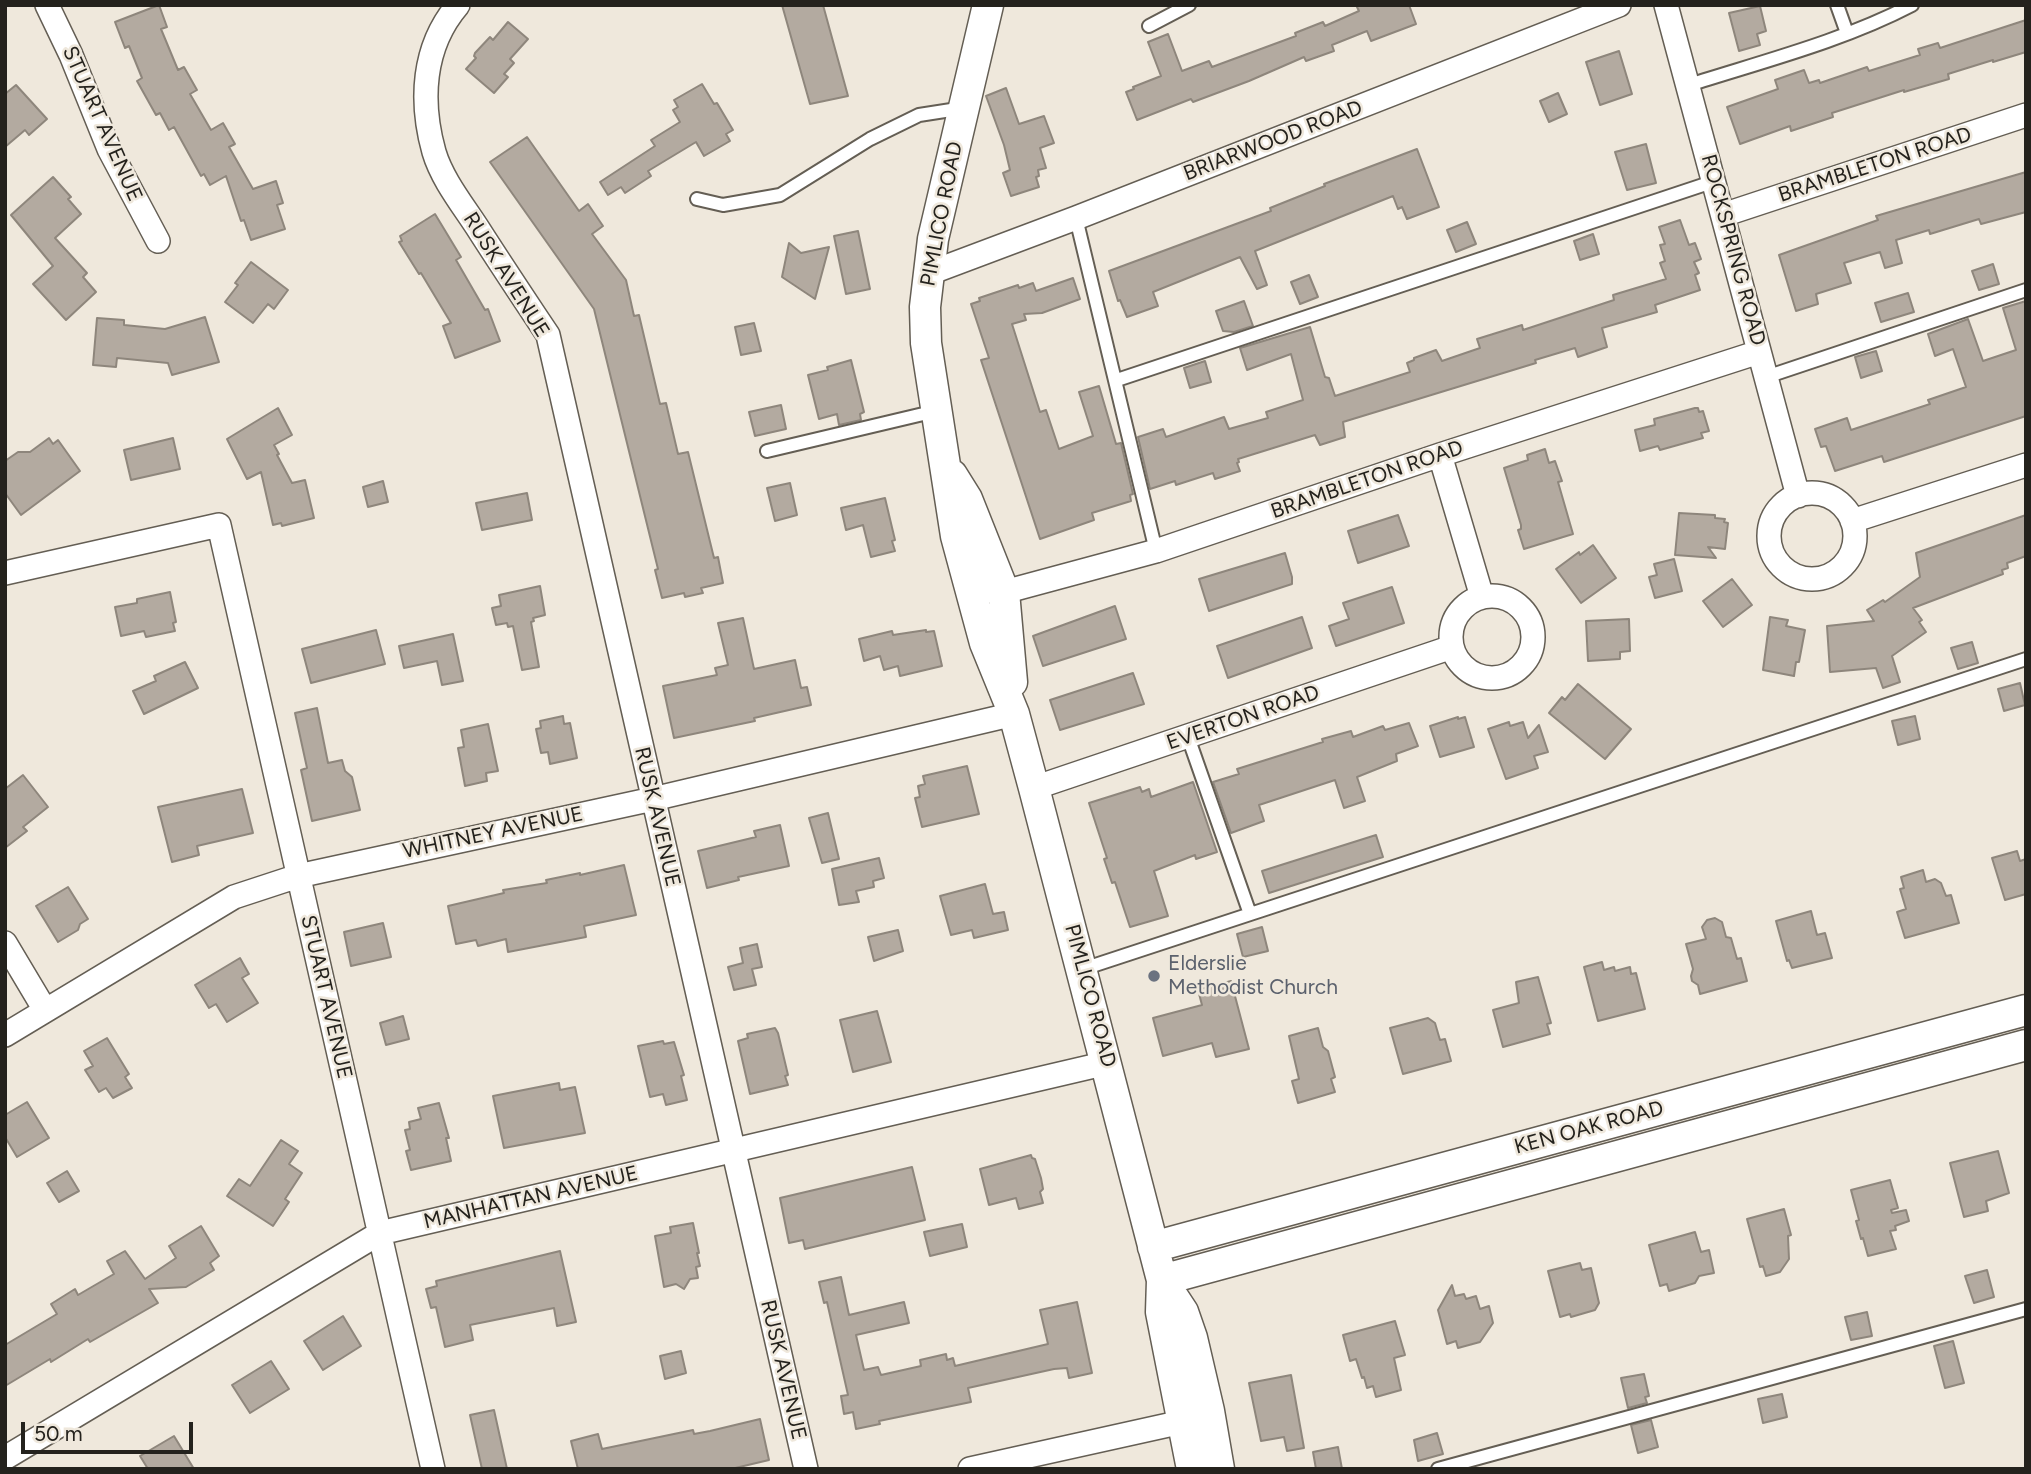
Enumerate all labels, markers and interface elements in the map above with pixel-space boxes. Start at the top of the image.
street label: STUART AVENUE [56,42,148,206]
street label: BRIARWOOD ROAD [1180,95,1366,187]
street label: BRAMBLETON ROAD [1775,122,1975,208]
street label: PIMLICO ROAD [916,139,968,289]
street label: ROCKSPRING ROAD [1695,152,1771,348]
street label: RUSK AVENUE [458,208,554,342]
street label: BRAMBLETON ROAD [1268,435,1466,525]
street label: EVERTON ROAD [1163,680,1323,756]
street label: RUSK AVENUE [629,745,685,889]
street label: WHITNEY AVENUE [401,802,585,864]
street label: STUART AVENUE [295,913,357,1081]
street label: PIMLICO ROAD [1059,922,1121,1070]
place label: Elderslie Methodist Church [1168,951,1338,1001]
marker: Elderslie Methodist Church [1146,968,1162,984]
street label: KEN OAK ROAD [1512,1096,1666,1160]
street label: MANHATTAN AVENUE [421,1161,641,1235]
street label: RUSK AVENUE [755,1298,811,1442]
scale bar [24,1408,196,1452]
text: 50 m [34,1421,83,1446]

